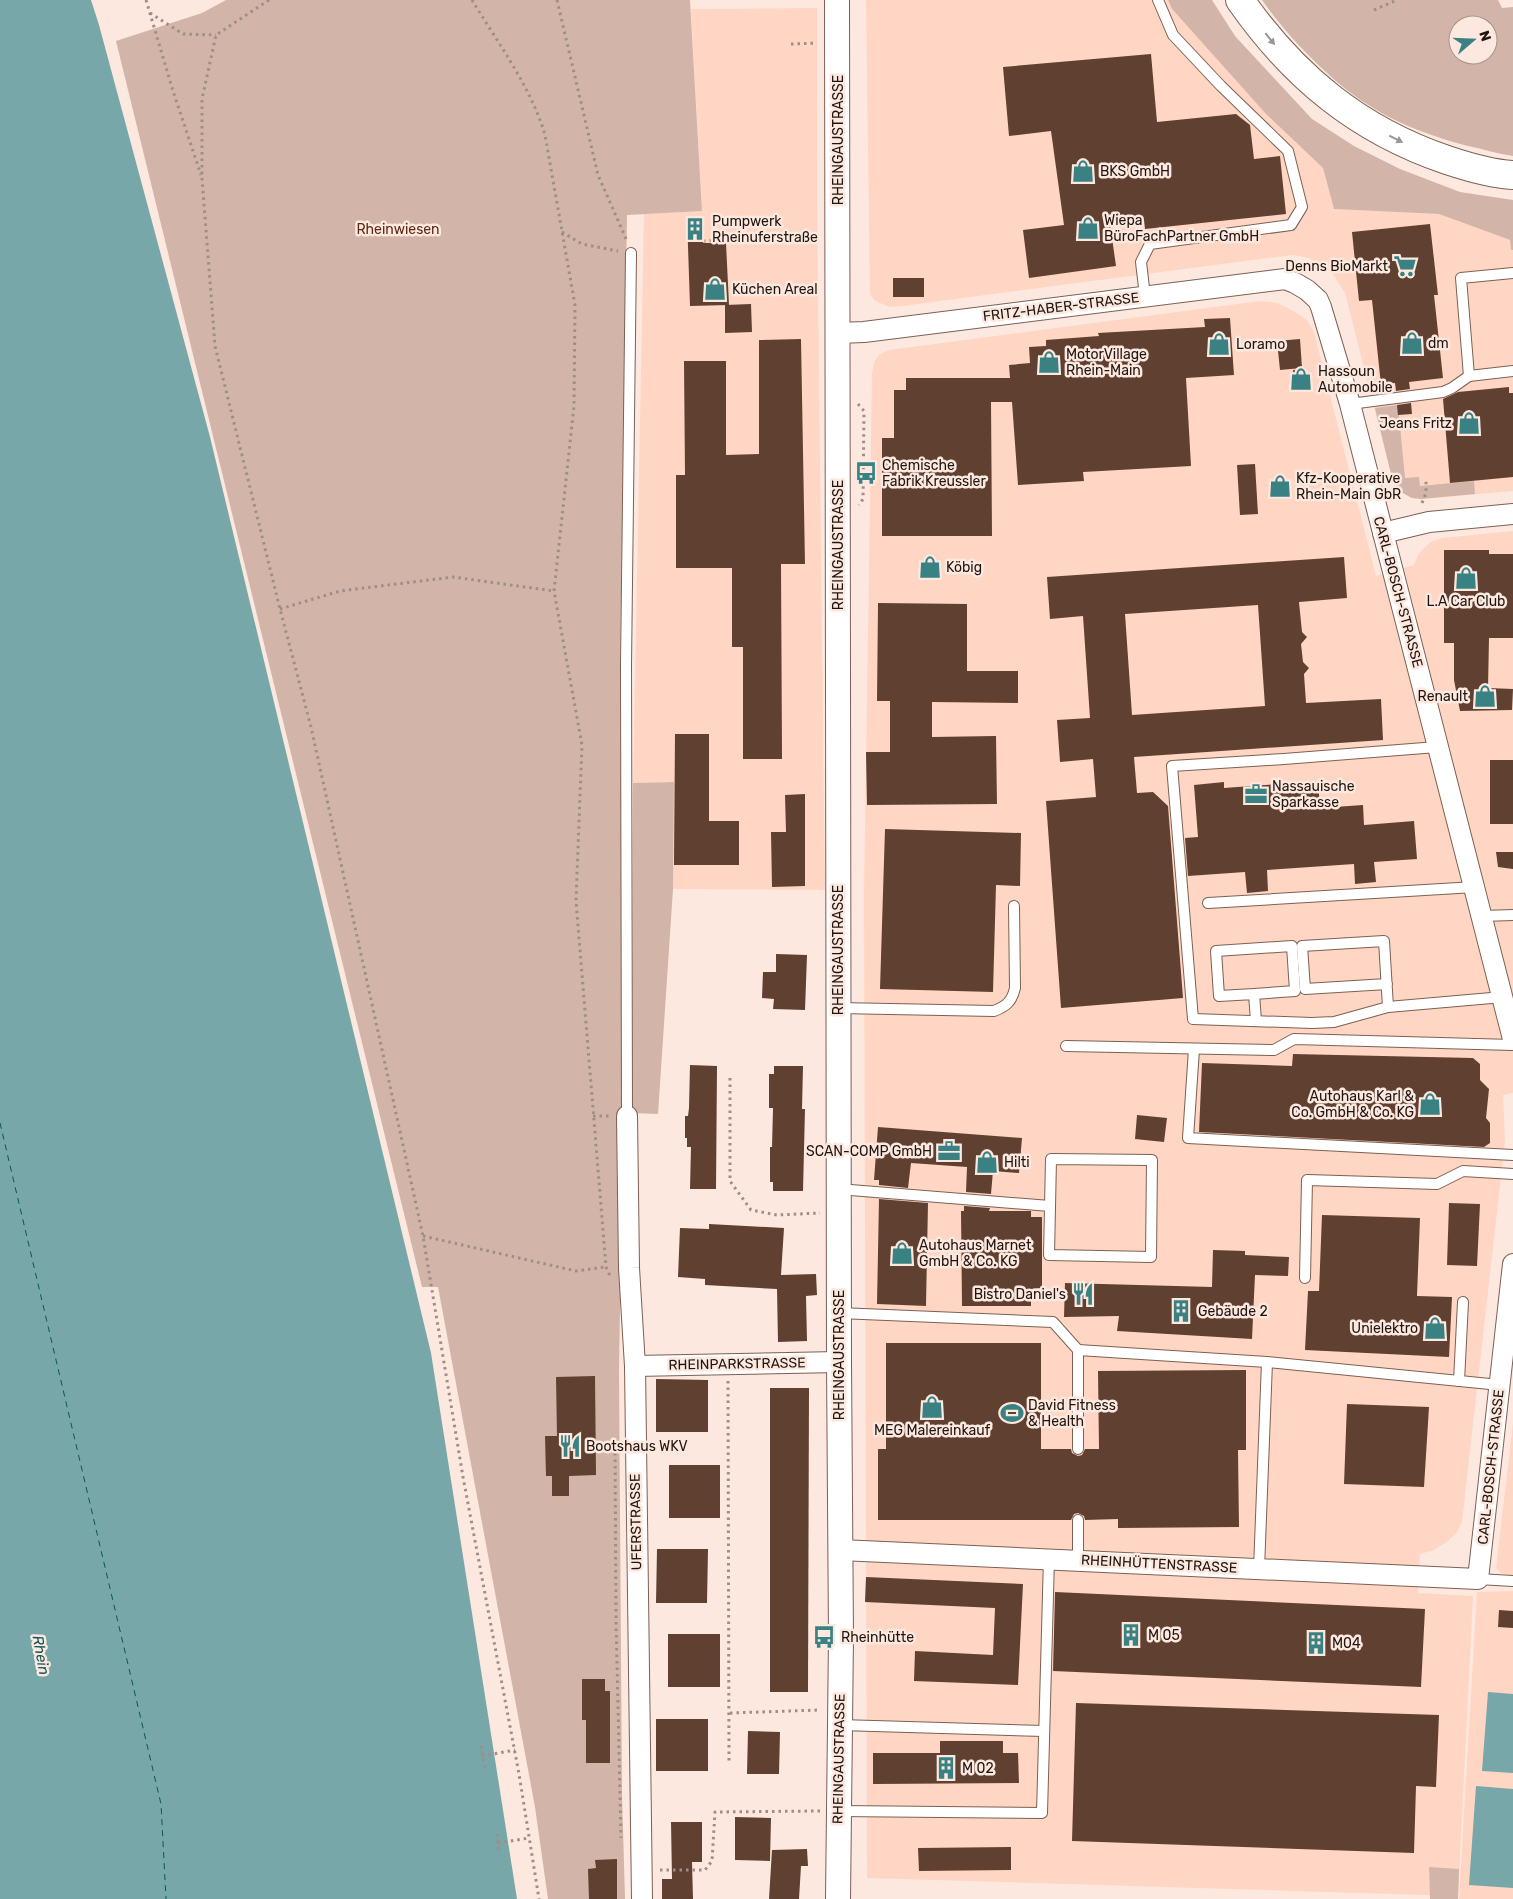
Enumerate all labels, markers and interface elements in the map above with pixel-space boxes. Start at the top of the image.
north arrow [1448,15,1498,65]
text: N [1475,28,1494,43]
one-way arrow [1264,32,1275,45]
street label: RHEINGAUSTRASSE [830,75,847,205]
one-way arrow [1389,135,1403,143]
shop icon: BKS GmbH [1070,158,1096,184]
place label: BKS GmbH [1100,163,1170,180]
place label: Wiepa BüroFachPartner GmbH [1104,212,1259,245]
place label: Pumpwerk Rheinuferstraße [712,213,818,246]
shop icon: Wiepa BüroFachPartner GmbH [1075,215,1101,241]
building icon: Pumpwerk Rheinuferstraße [682,216,708,242]
park label: Rheinwiesen [356,221,440,238]
supermarket icon: Denns BioMarkt [1392,253,1418,279]
place label: Denns BioMarkt [1285,258,1389,275]
shop icon: Küchen Areal [702,276,728,302]
place label: Küchen Areal [732,281,818,298]
street label: FRITZ-HABER-STRASSE [982,289,1140,325]
shop icon: dm [1399,330,1425,356]
shop icon: Loramo [1206,331,1232,357]
place label: dm [1428,335,1449,352]
place label: Loramo [1236,336,1285,353]
place label: MotorVillage Rhein-Main [1066,346,1147,379]
shop icon: MotorVillage Rhein-Main [1036,349,1062,375]
place label: Hassoun Automobile [1318,363,1393,396]
shop icon: Hassoun Automobile [1288,366,1314,392]
shop icon: Jeans Fritz [1456,410,1482,436]
place label: Jeans Fritz [1379,415,1452,432]
place label: Chemische Fabrik Kreussler [882,457,986,490]
bus stop icon: Chemische Fabrik Kreussler [853,460,879,486]
place label: Kfz-Kooperative Rhein-Main GbR [1296,470,1401,503]
shop icon: Kfz-Kooperative Rhein-Main GbR [1267,473,1293,499]
street label: RHEINGAUSTRASSE [830,480,847,610]
street label: CARL-BOSCH-STRASSE [1370,515,1426,669]
shop icon: Köbig [917,554,943,580]
place label: Köbig [946,559,982,576]
shop icon: L.A Car Club [1453,565,1479,591]
place label: L.A Car Club [1427,593,1505,610]
shop icon: Renault [1472,683,1498,709]
place label: Renault [1418,688,1469,705]
place label: Nassauische Sparkasse [1272,778,1355,811]
office icon: Nassauische Sparkasse [1243,781,1269,807]
street label: RHEINGAUSTRASSE [830,885,847,1015]
place label: Autohaus Karl & Co. GmbH & Co. KG [1291,1088,1414,1121]
shop icon: Autohaus Karl & Co. GmbH & Co. KG [1417,1091,1443,1117]
office icon: SCAN-COMP GmbH [936,1138,962,1164]
place label: SCAN-COMP GmbH [806,1143,932,1160]
shop icon: Hilti [974,1149,1000,1175]
place label: Hilti [1004,1154,1030,1171]
place label: Autohaus Marnet GmbH & Co. KG [919,1237,1032,1270]
shop icon: Autohaus Marnet GmbH & Co. KG [889,1240,915,1266]
restaurant icon: Bistro Daniel's [1070,1281,1096,1307]
place label: Bistro Daniel's [974,1286,1066,1303]
street label: RHEINGAUSTRASSE [831,1290,848,1420]
building icon: Gebäude 2 [1168,1298,1194,1324]
place label: Gebäude 2 [1198,1303,1268,1320]
shop icon: Unielektro [1422,1315,1448,1341]
place label: Unielektro [1351,1320,1418,1337]
street label: RHEINPARKSTRASSE [668,1354,806,1374]
street label: CARL-BOSCH-STRASSE [1474,1389,1508,1545]
shop icon: MEG Malereinkauf [919,1394,945,1420]
place label: David Fitness & Health [1028,1397,1116,1430]
sports icon: David Fitness & Health [999,1400,1025,1426]
place label: MEG Malereinkauf [874,1422,991,1439]
restaurant icon: Bootshaus WKV [557,1433,583,1459]
place label: Bootshaus WKV [586,1438,688,1455]
street label: UFERSTRASSE [627,1474,645,1570]
street label: RHEINHÜTTENSTRASSE [1080,1551,1238,1577]
building icon: M 05 [1118,1622,1144,1648]
bus stop icon: Rheinhütte [811,1624,837,1650]
place label: M 05 [1148,1627,1180,1644]
place label: Rheinhütte [841,1629,914,1646]
building icon: M04 [1303,1630,1329,1656]
water label: Rhein [29,1634,53,1676]
place label: M04 [1332,1635,1361,1652]
street label: RHEINGAUSTRASSE [829,1694,849,1824]
building icon: M 02 [933,1755,959,1781]
place label: M 02 [962,1760,994,1777]

